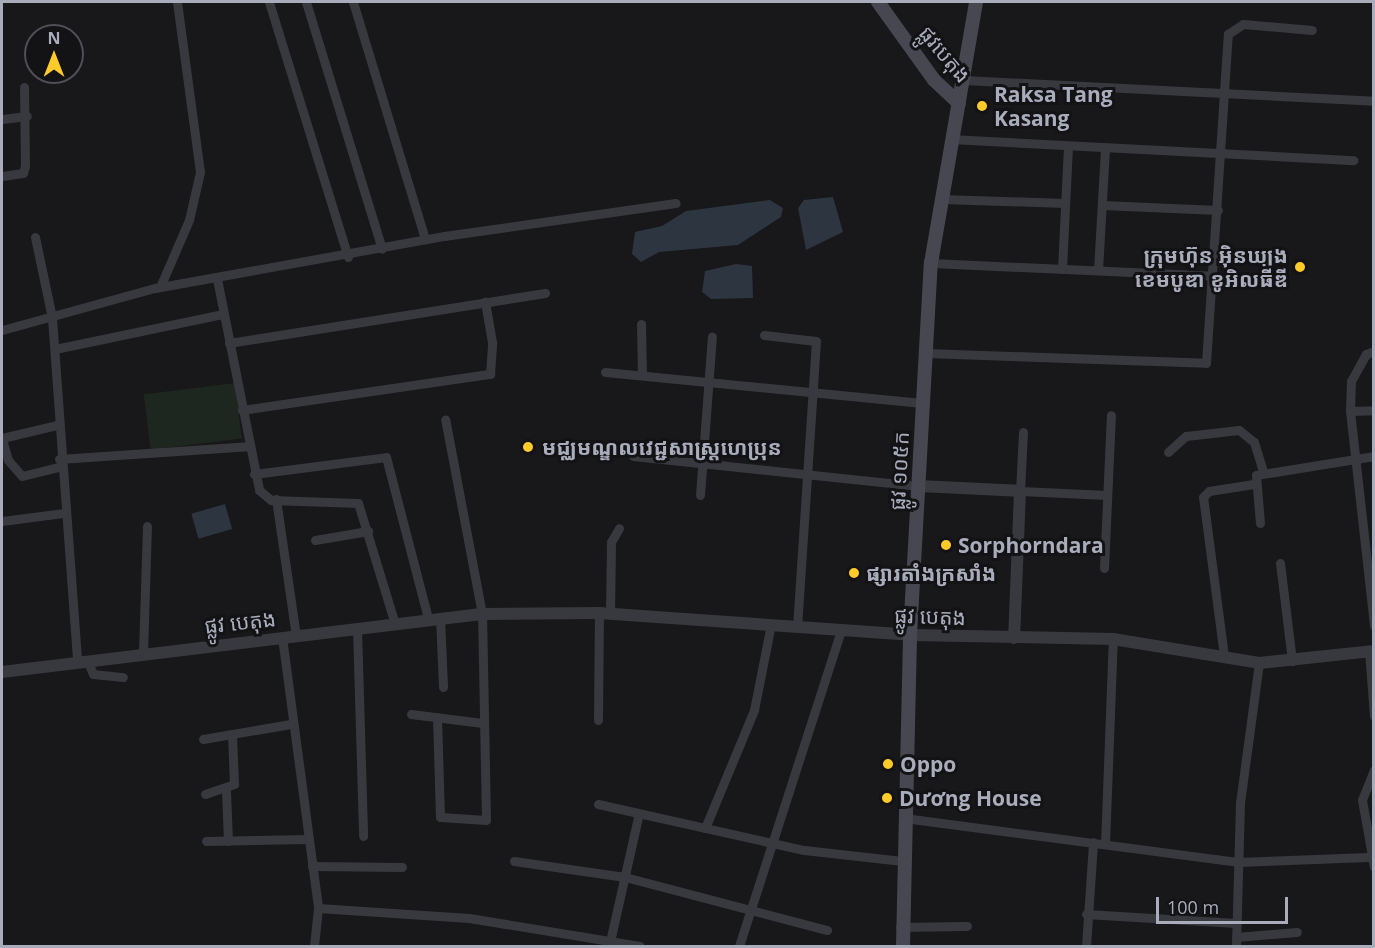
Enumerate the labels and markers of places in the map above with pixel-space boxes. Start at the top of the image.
place label: Raksa Tang Kasang [994,81,1113,131]
marker: Raksa Tang Kasang [975,99,989,113]
place label: ក្រុមហ៊ុន អ៊ិនឃ្យុង ខេមបូឌា ខូអិលធីឌី [1135,242,1288,292]
marker: ក្រុមហ៊ុន អ៊ិនឃ្យុង ខេមបូឌា ខូអិលធីឌី [1293,260,1307,274]
place label: មជ្ឈមណ្ឌលវេជ្ជសាស្ត្រហេប្រុន [542,434,782,460]
marker: មជ្ឈមណ្ឌលវេជ្ជសាស្ត្រហេប្រុន [519,438,537,456]
place label: Sorphorndara [958,532,1104,558]
marker: Sorphorndara [939,538,953,552]
place label: ផ្សារតាំងក្រសាំង [866,560,996,586]
marker: ផ្សារតាំងក្រសាំង [847,566,861,580]
place label: Oppo [900,751,956,777]
marker: Oppo [881,757,895,771]
place label: Dương House [899,785,1042,811]
marker: Dương House [880,791,894,805]

